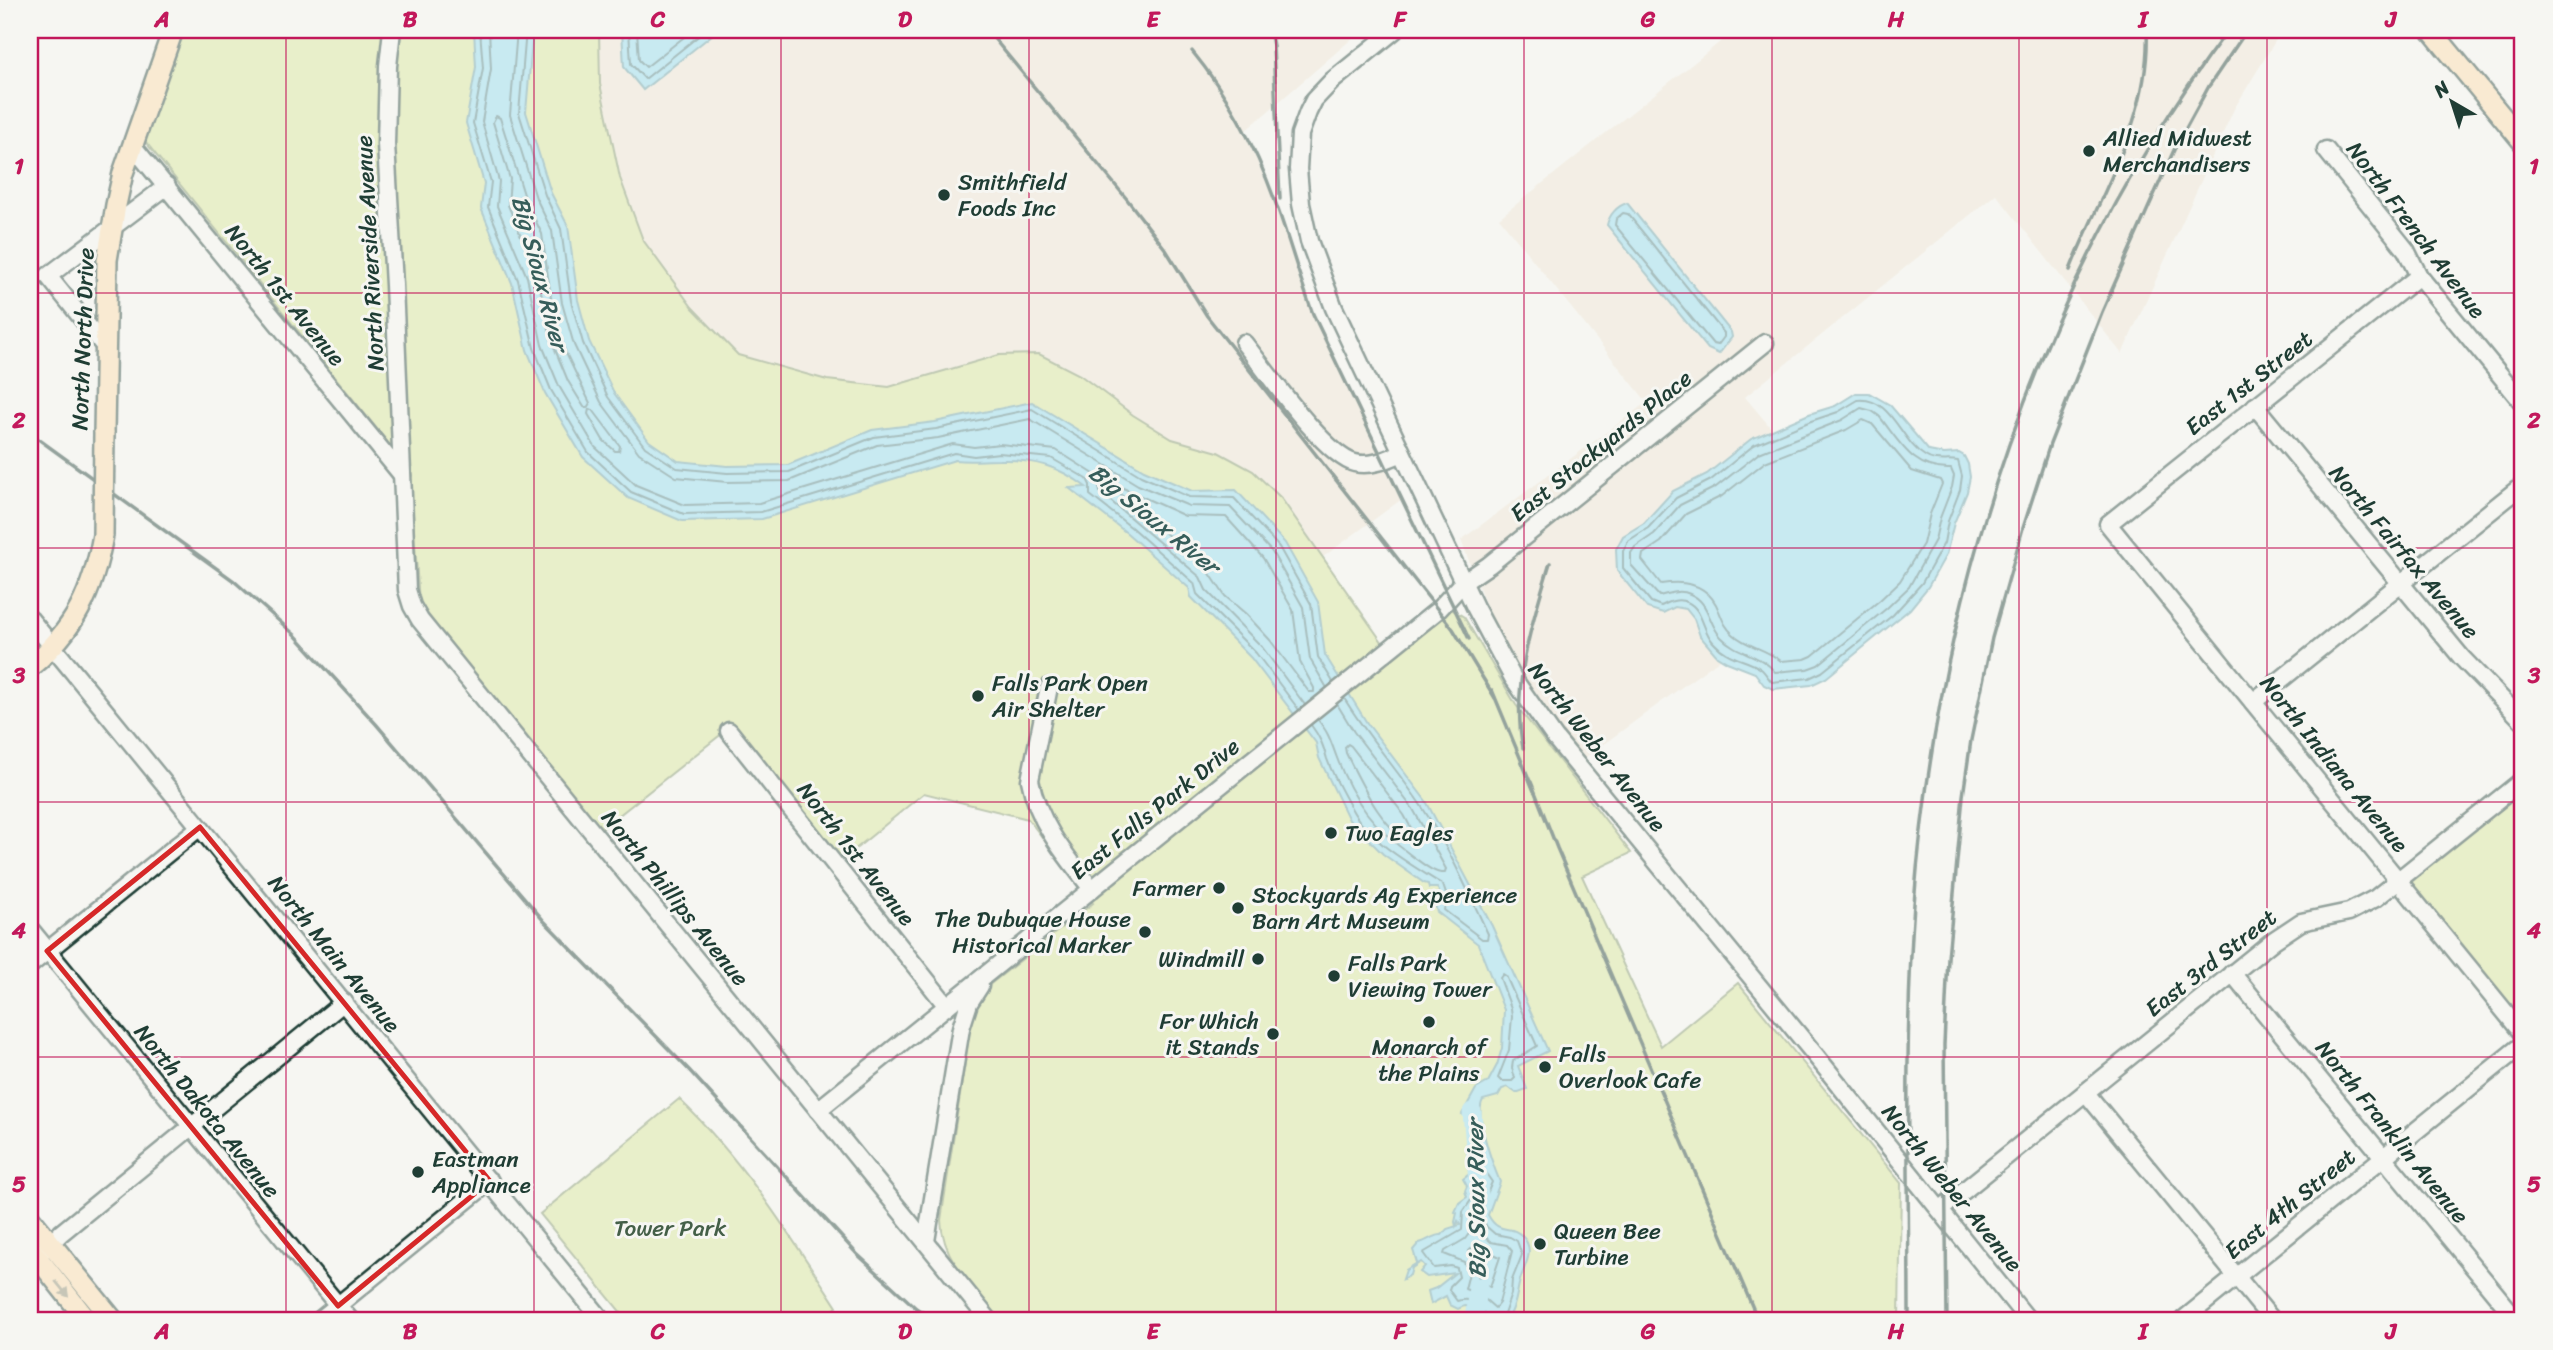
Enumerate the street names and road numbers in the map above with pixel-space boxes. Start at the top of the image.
street label: North French Avenue [2335,132,2497,328]
street label: North Riverside Avenue [343,134,397,372]
street label: North 1st Avenue [214,214,356,376]
street label: North North Drive [59,247,107,431]
street label: East 1st Street [2176,319,2322,447]
street label: East Stockyards Place [1500,359,1702,533]
street label: North Fairfax Avenue [2318,455,2490,649]
street label: North Weber Avenue [1517,653,1677,841]
street label: North Indiana Avenue [2249,666,2419,862]
street label: East Falls Park Drive [1061,727,1249,891]
street label: North 1st Avenue [786,772,926,936]
street label: North Phillips Avenue [590,800,760,996]
street label: North Main Avenue [257,865,411,1043]
street label: East 3rd Street [2136,898,2286,1028]
street label: North Dakota Avenue [123,1014,291,1208]
street label: North Franklin Avenue [2304,1031,2480,1234]
street label: North Weber Avenue [1871,1094,2033,1282]
street label: East 4th Street [2215,1138,2365,1270]

